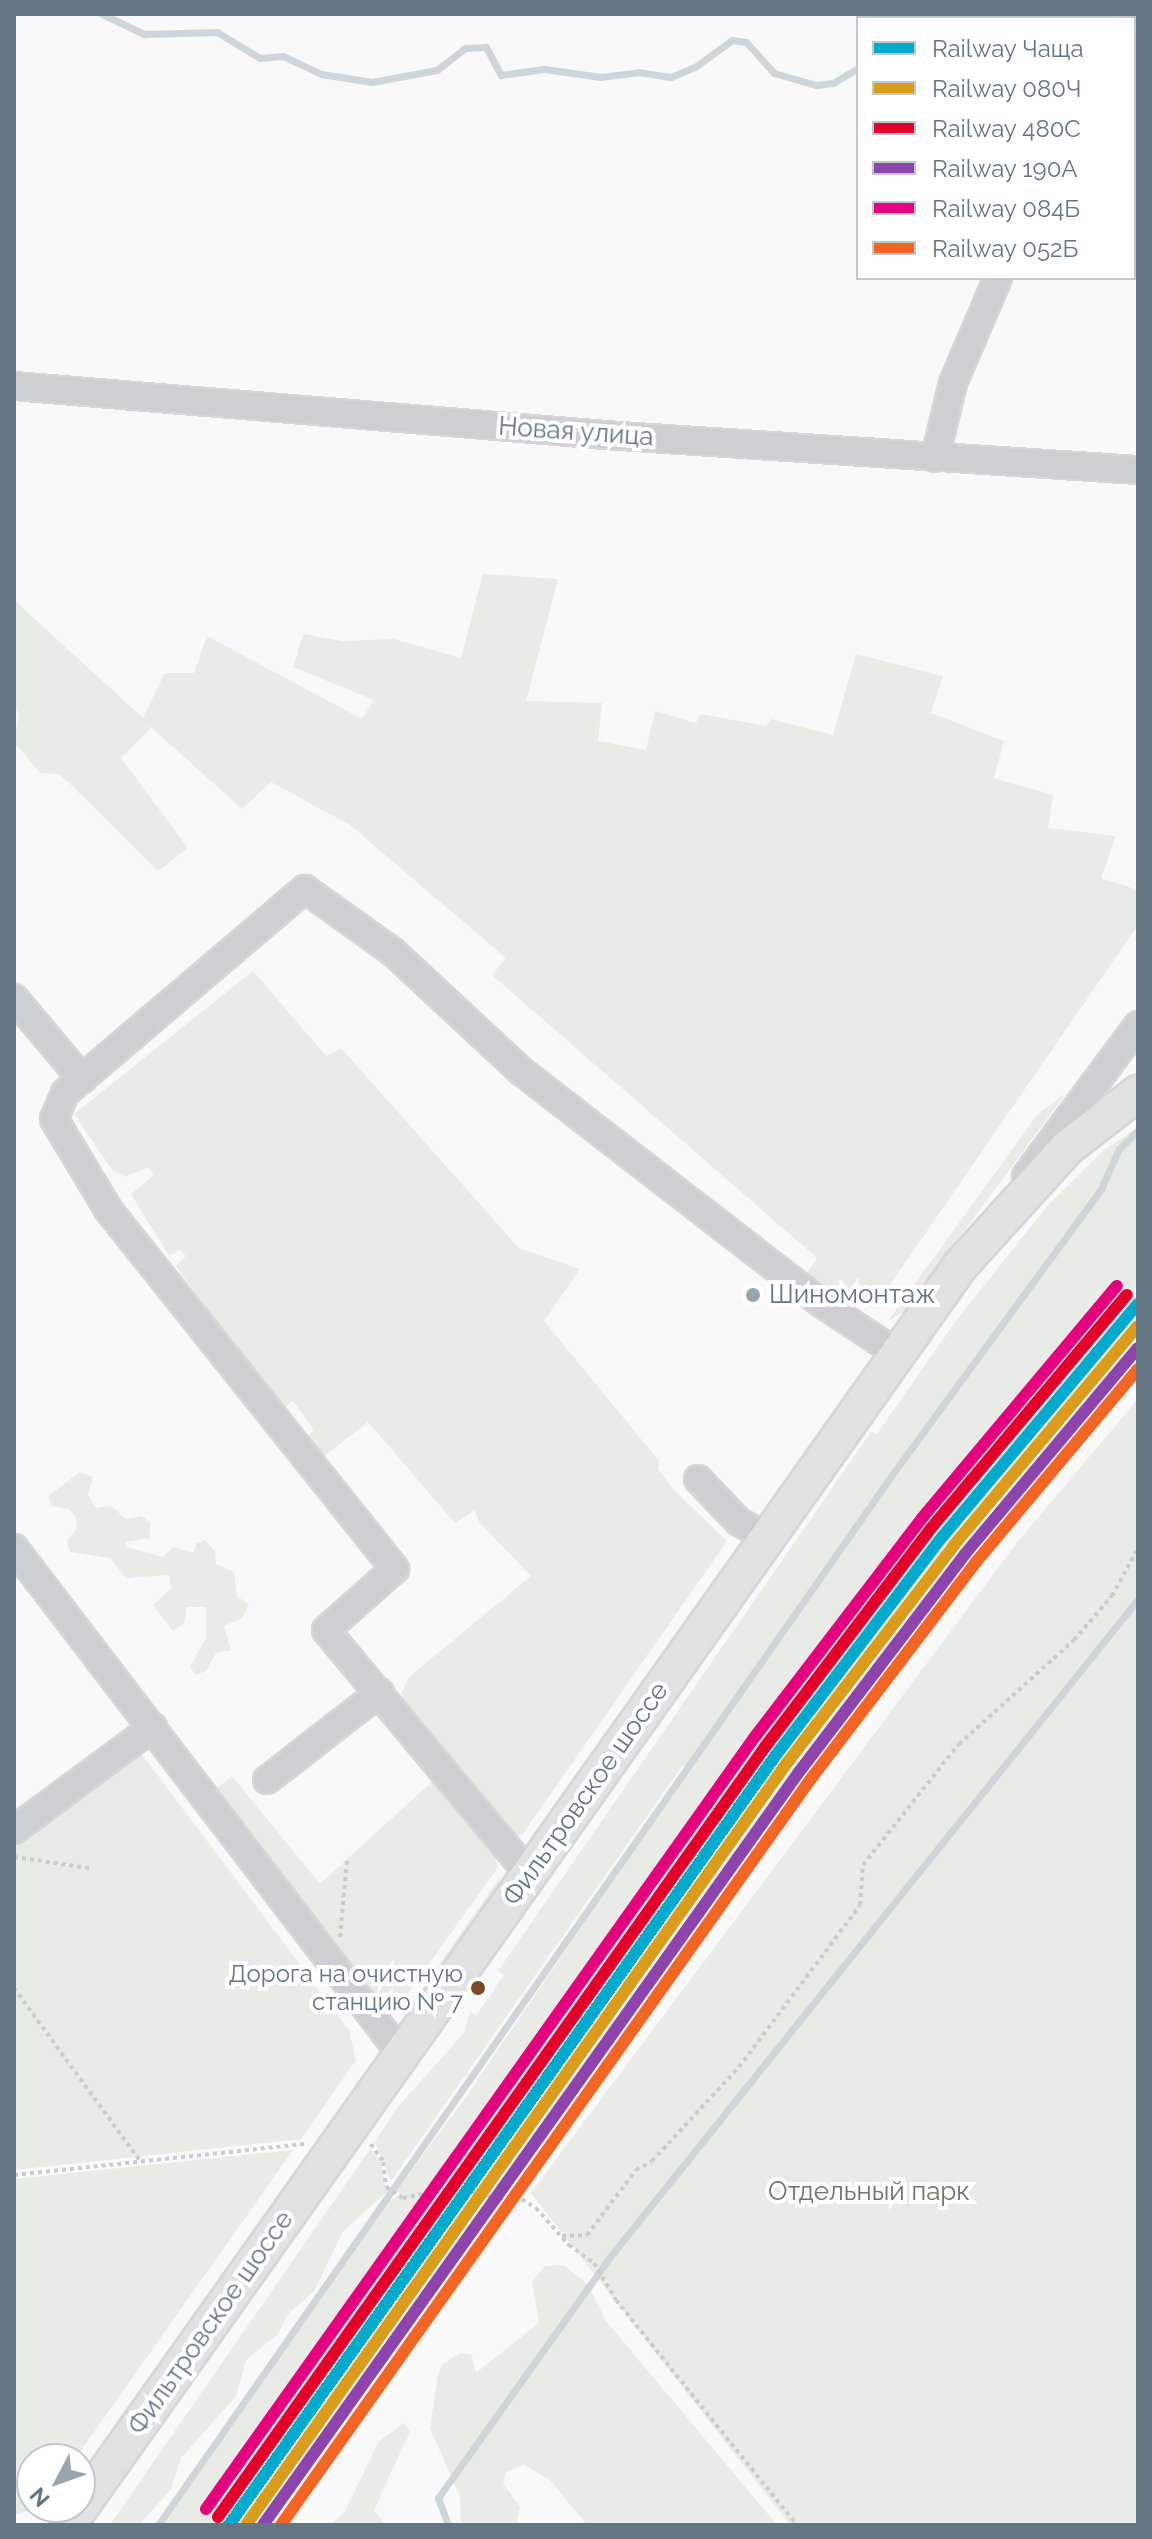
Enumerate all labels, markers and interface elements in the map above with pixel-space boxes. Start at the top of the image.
legend [856,16,1136,280]
text: Railway Чаща [932,34,1084,63]
text: Railway 080Ч [932,74,1081,103]
text: Railway 480С [932,114,1081,143]
text: Railway 190А [932,154,1078,183]
text: Railway 084Б [932,194,1080,223]
text: Railway 052Б [932,234,1078,263]
street label: Новая улица [497,411,655,453]
place label: Шиномонтаж [769,1279,936,1311]
marker: Шиномонтаж [744,1286,762,1304]
street label: Фильтровское шоссе [497,1676,675,1912]
place label: Дорога на очистную станцию № 7 [229,1960,463,2016]
marker: Дорога на очистную станцию № 7 [470,1980,486,1996]
park label: Отдельный парк [768,2176,970,2208]
street label: Фильтровское шоссе [122,2205,300,2441]
north arrow [16,2443,96,2523]
text: N [24,2483,55,2512]

